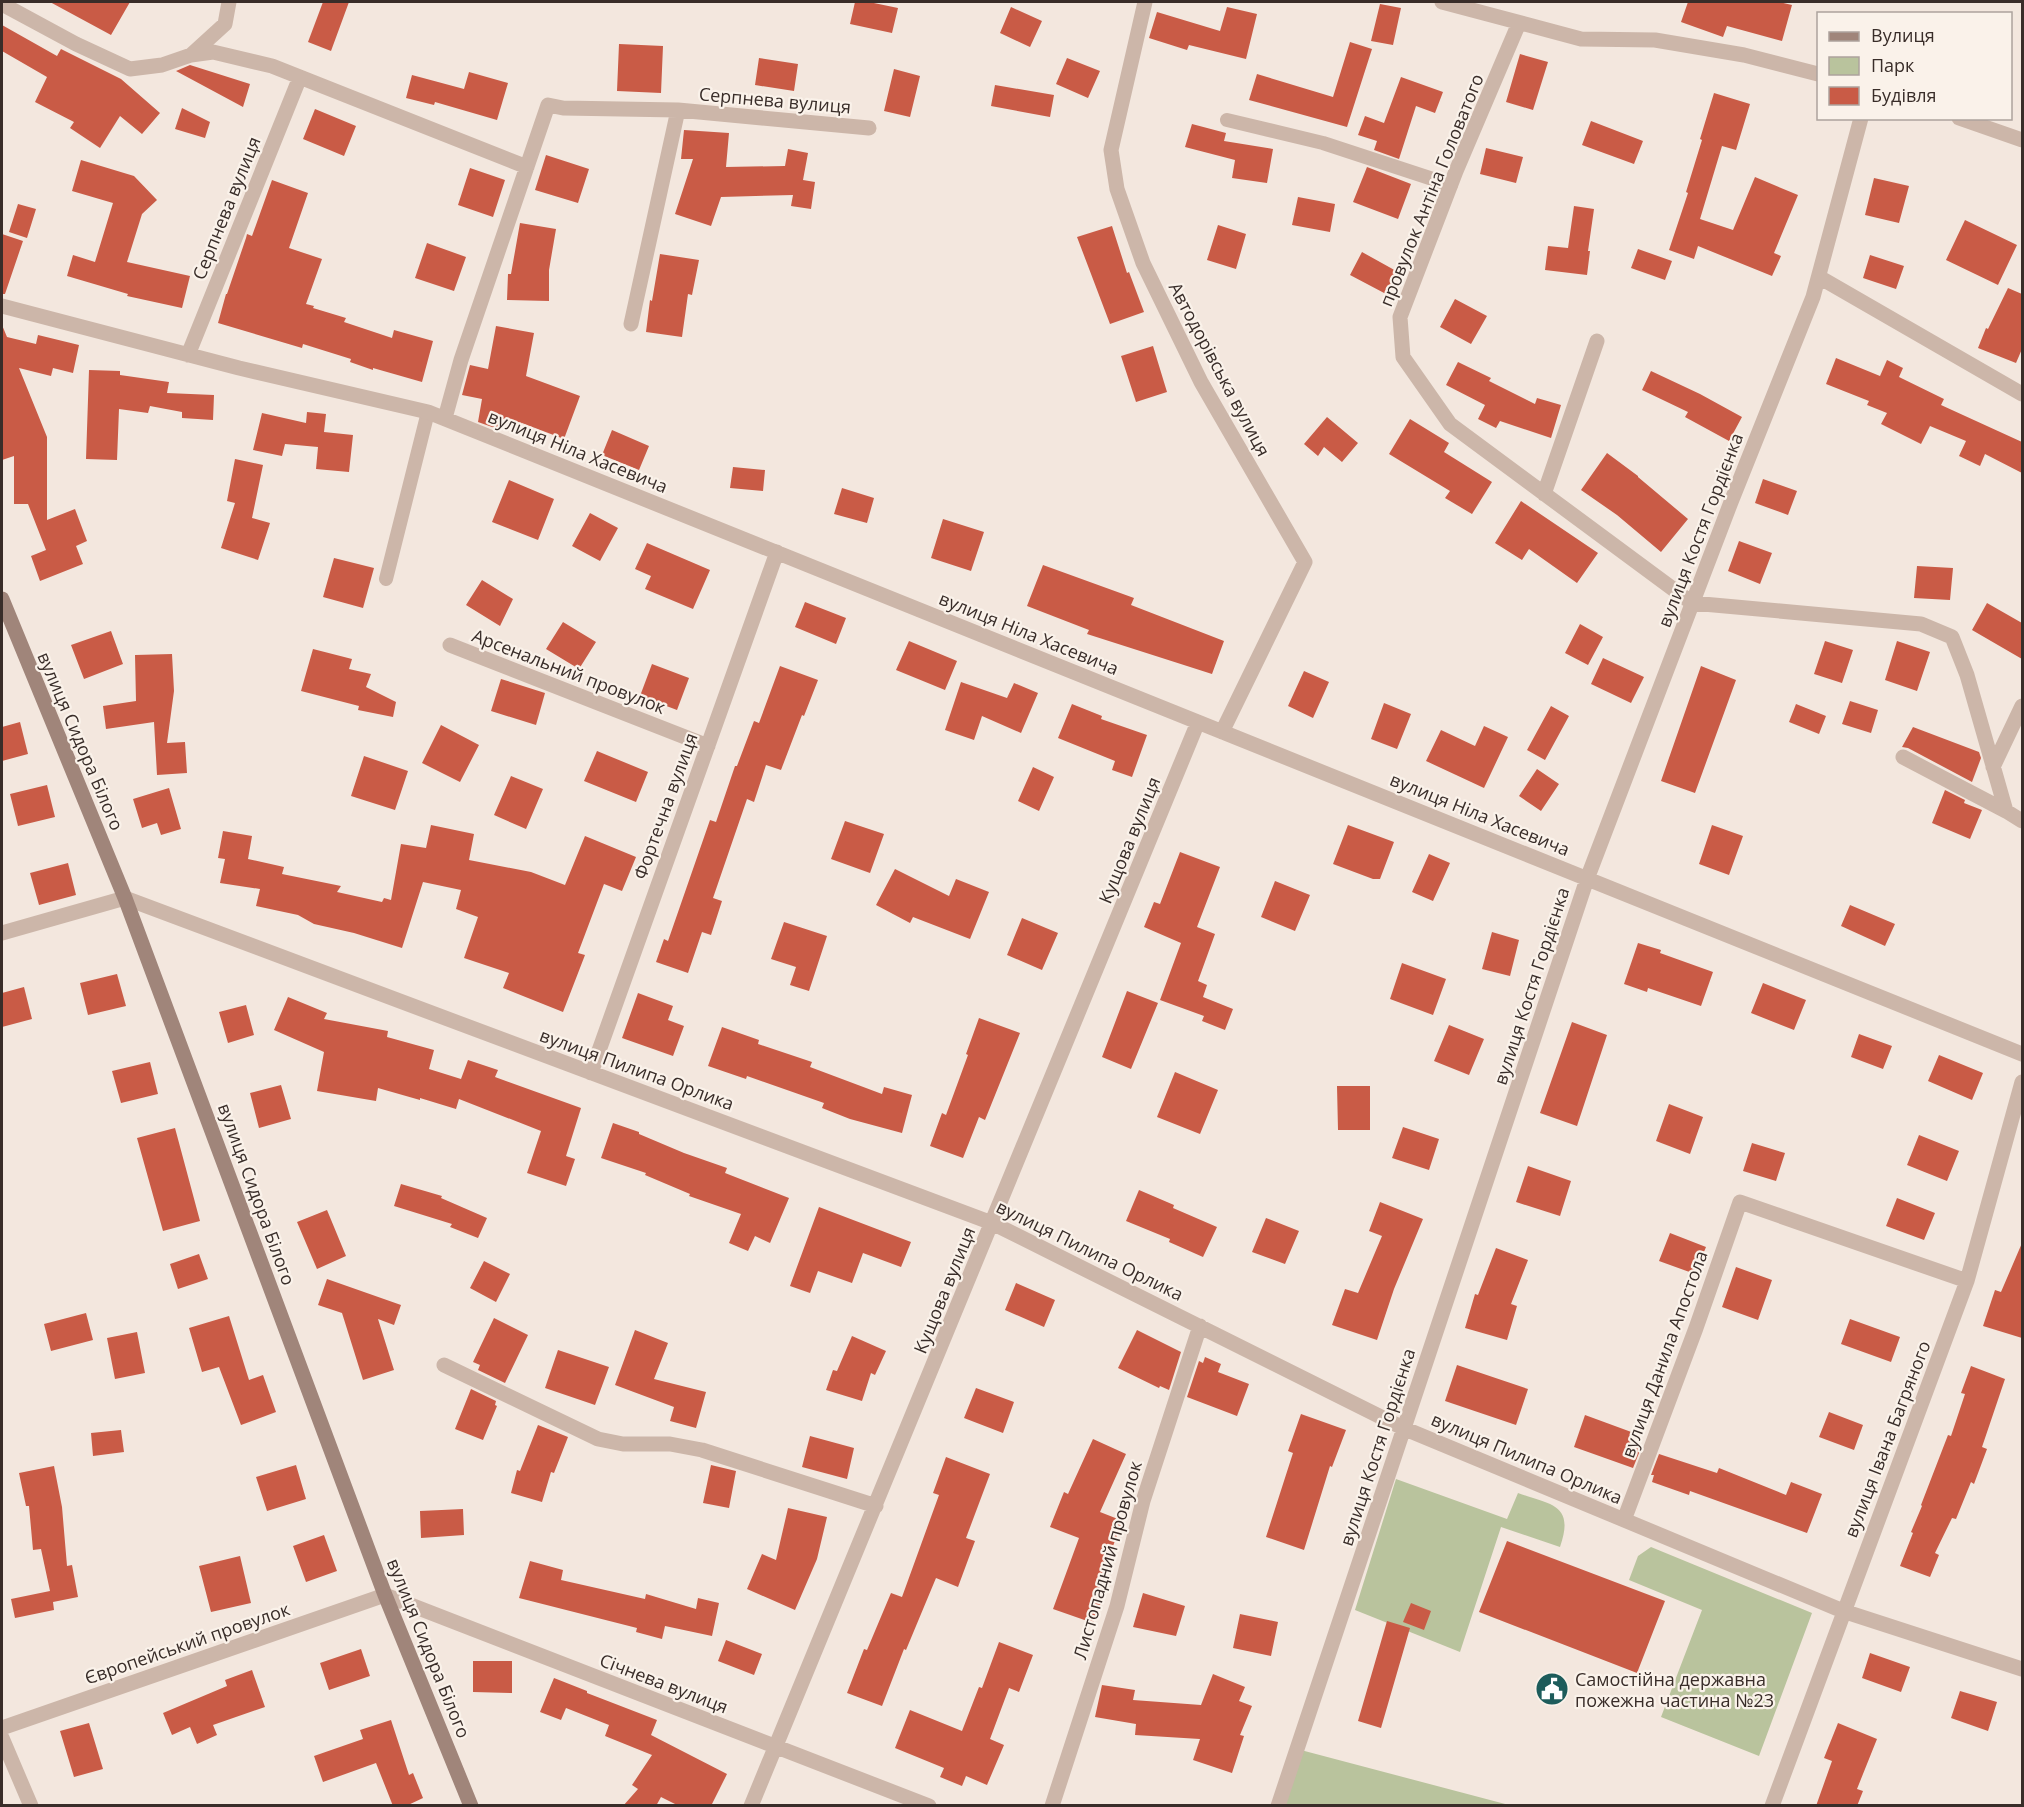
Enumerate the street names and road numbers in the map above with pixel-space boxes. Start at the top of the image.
street label: провулок Антіна Головатого [1373,70,1489,310]
street label: Серпнева вулиця [698,81,852,119]
street label: Серпнева вулиця [186,133,266,283]
street label: Автодорівська вулиця [1164,278,1276,460]
street label: вулиця Ніла Хасевича [485,404,671,498]
street label: вулиця Костя Гордієнка [1652,429,1748,631]
street label: вулиця Ніла Хасевича [936,586,1122,680]
street label: Арсенальний провулок [469,623,670,719]
street label: вулиця Сидора Білого [32,648,130,834]
street label: Фортечна вулиця [627,729,703,883]
street label: вулиця Ніла Хасевича [1387,767,1573,861]
street label: Кущова вулиця [1093,773,1165,907]
street label: вулиця Костя Гордієнка [1488,884,1574,1088]
street label: вулиця Пилипа Орлика [536,1023,738,1115]
street label: вулиця Сидора Білого [213,1100,301,1288]
street label: вулиця Пилипа Орлика [993,1194,1187,1306]
street label: Кущова вулиця [908,1223,980,1357]
street label: вулиця Данила Апостола [1615,1247,1713,1461]
street label: вулиця Івана Багряного [1838,1337,1936,1541]
street label: вулиця Костя Гордієнка [1334,1345,1420,1549]
street label: вулиця Пилипа Орлика [1428,1407,1626,1509]
street label: Листопадний провулок [1067,1457,1147,1662]
street label: вулиця Сидора Білого [382,1555,476,1741]
street label: Європейський провулок [81,1596,293,1689]
street label: Січнева вулиця [596,1647,732,1719]

